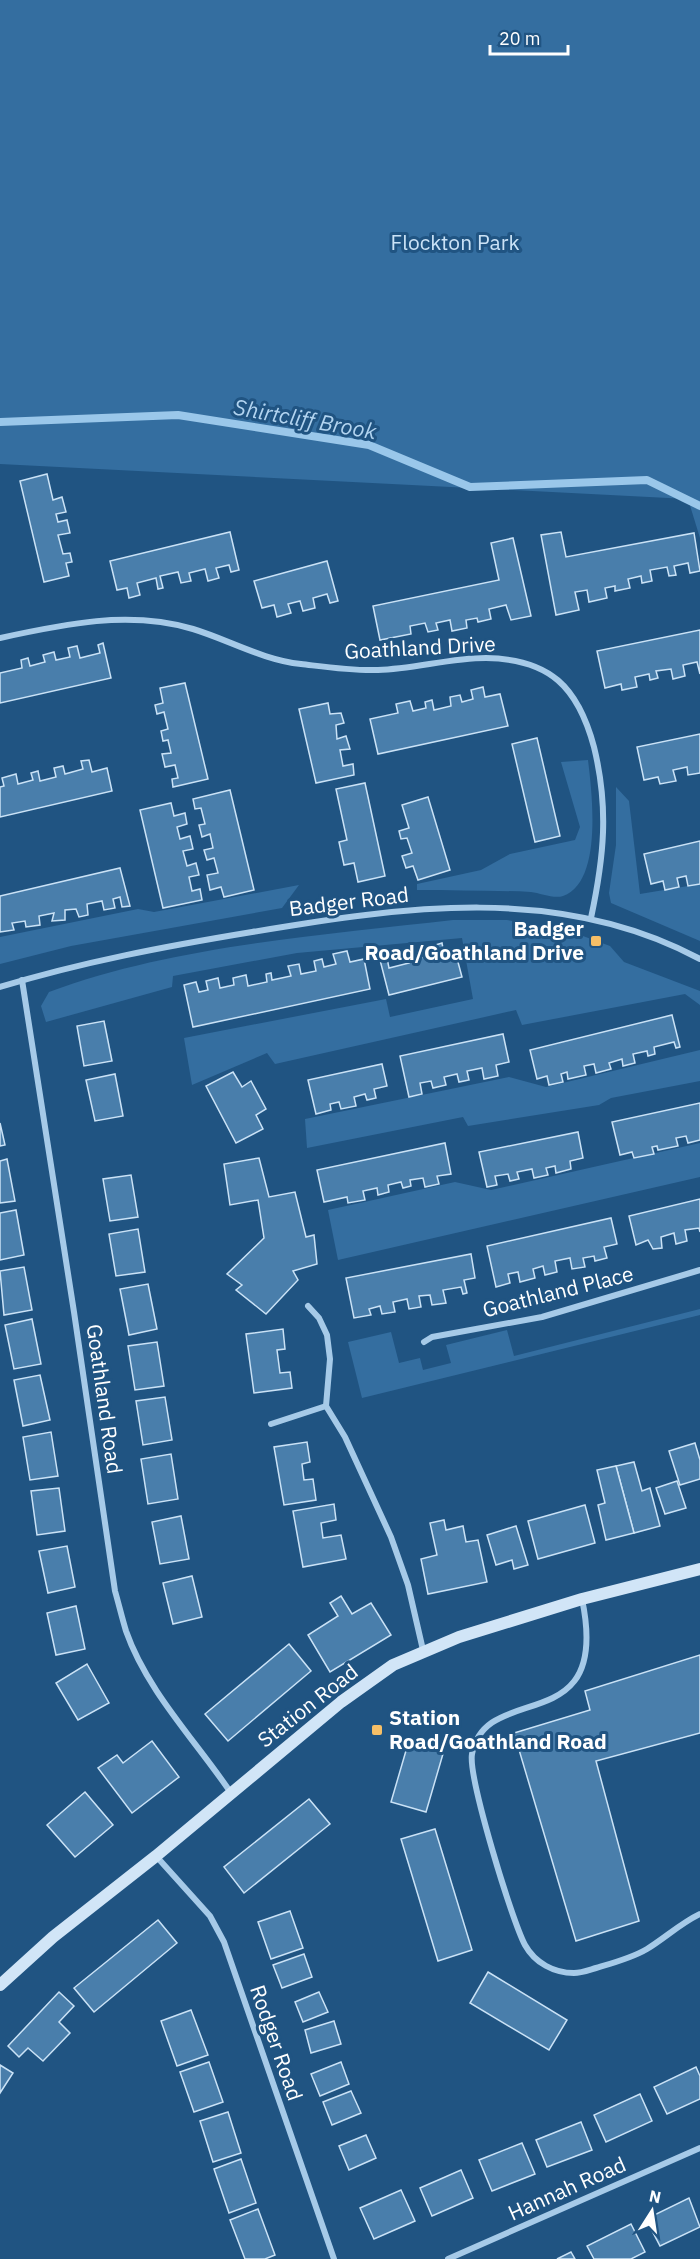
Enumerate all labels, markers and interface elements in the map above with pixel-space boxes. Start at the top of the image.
scale bar [490,18,568,56]
text: 20 m [499,27,541,50]
park label: Flockton Park [390,228,520,256]
water label: Shirtcliff Brook [232,392,379,445]
street label: Goathland Drive [344,629,496,665]
street label: Badger Road [287,880,410,922]
place label: Badger Road/Goathland Drive [364,914,585,966]
marker: Badger Road/Goathland Drive [589,934,603,948]
street label: Goathland Place [479,1259,636,1323]
street label: Goathland Road [81,1322,129,1476]
street label: Station Road [251,1657,363,1753]
place label: Station Road/Goathland Road [389,1703,607,1755]
marker: Station Road/Goathland Road [370,1723,384,1737]
street label: Rodger Road [244,1981,310,2104]
street label: Hannah Road [503,2150,630,2227]
north arrow [622,2181,682,2241]
text: N [647,2185,663,2207]

